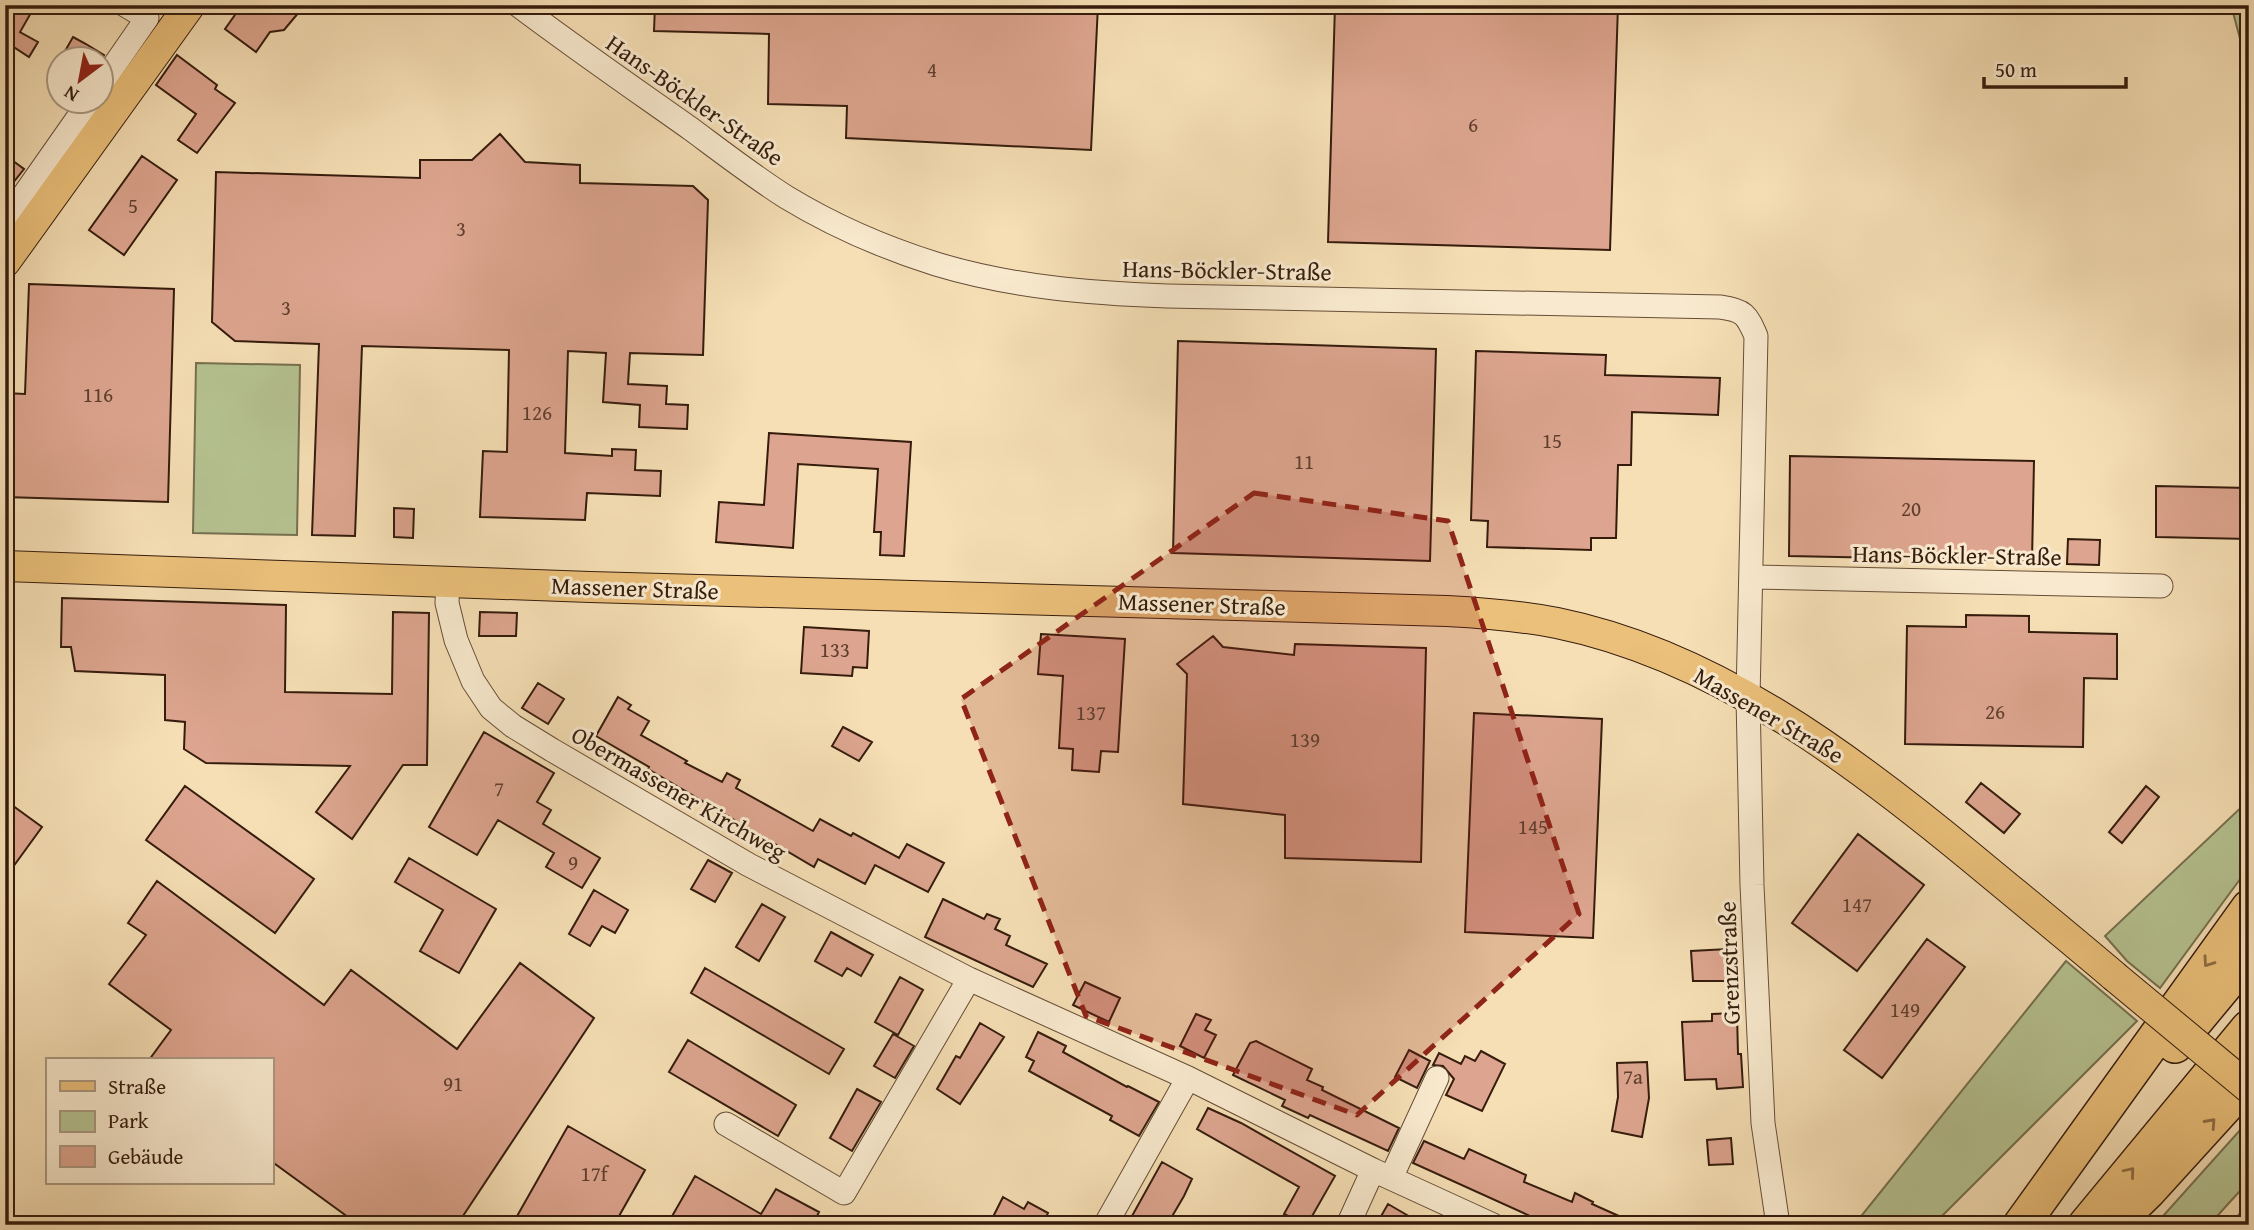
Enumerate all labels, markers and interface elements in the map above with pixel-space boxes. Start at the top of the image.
street label: Hans-Böckler-Straße [599,26,791,174]
north arrow [46,46,116,116]
scale bar [1984,46,2126,90]
house number: 4 [927,54,937,85]
text: 50 m [1995,54,2037,85]
text: N [58,79,84,110]
house number: 6 [1468,109,1478,140]
house number: 5 [128,190,138,221]
house number: 3 [456,213,466,244]
street label: Hans-Böckler-Straße [1122,251,1332,289]
house number: 3 [281,292,291,323]
house number: 116 [83,379,113,410]
house number: 126 [522,397,552,428]
house number: 15 [1542,425,1562,456]
house number: 11 [1294,446,1314,477]
house number: 20 [1901,493,1921,524]
street label: Hans-Böckler-Straße [1852,536,2062,574]
street label: Massener Straße [551,568,719,608]
street label: Massener Straße [1118,584,1286,624]
house number: 133 [820,634,850,665]
street label: Massener Straße [1688,658,1850,772]
house number: 26 [1985,696,2005,727]
house number: 137 [1076,697,1106,728]
street label: Obermassener Kirchweg [565,717,793,869]
house number: 139 [1290,724,1320,755]
house number: 7 [494,773,504,804]
house number: 145 [1518,811,1548,842]
house number: 9 [568,847,578,878]
house number: 147 [1842,889,1872,920]
street label: Grenzstraße [1709,901,1749,1025]
one-way arrow [2204,954,2216,967]
house number: 149 [1890,994,1920,1025]
legend [46,1058,273,1184]
house number: 7a [1623,1061,1643,1092]
house number: 91 [443,1068,463,1099]
text: Straße [108,1071,166,1102]
text: Park [108,1105,149,1136]
one-way arrow [2203,1118,2216,1131]
text: Gebäude [108,1141,184,1172]
house number: 17f [581,1158,610,1189]
one-way arrow [2121,1167,2134,1180]

